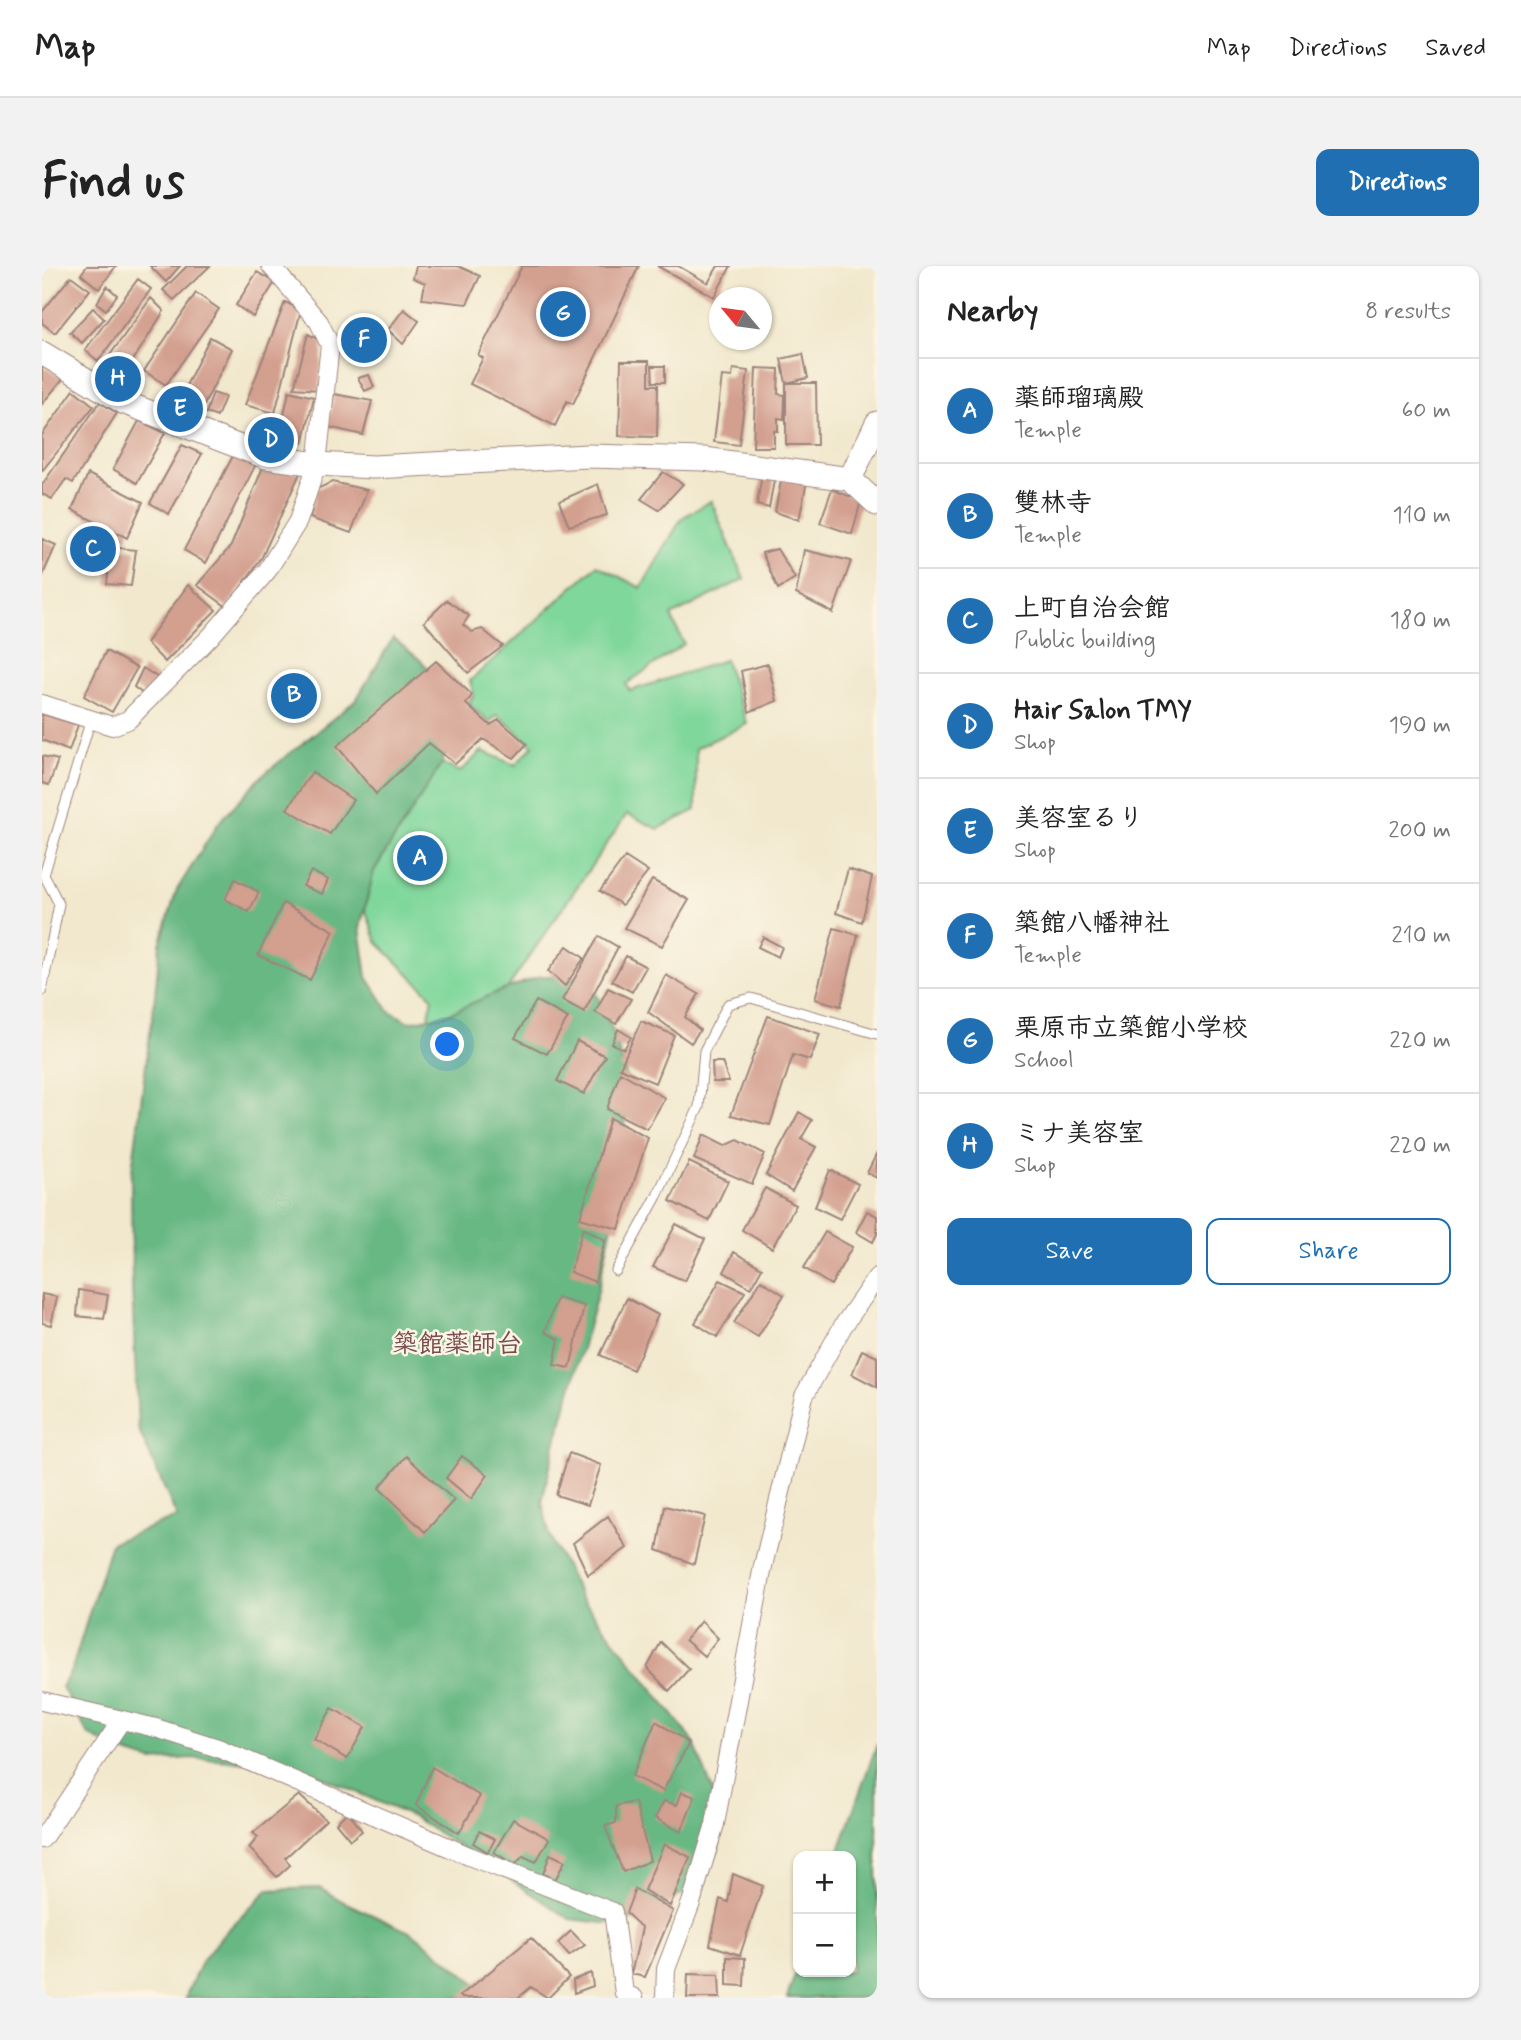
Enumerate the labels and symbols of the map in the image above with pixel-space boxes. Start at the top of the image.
north arrow [709,287,772,350]
pin: G [540,288,586,340]
pin: F [341,314,387,366]
pin: H [95,353,141,405]
pin: E [157,383,203,435]
pin: D [248,414,294,466]
pin: C [70,523,116,575]
pin: B [271,670,317,722]
pin: A [397,832,443,884]
your location [430,1027,464,1061]
district label: 築館薬師台 [392,1328,522,1362]

